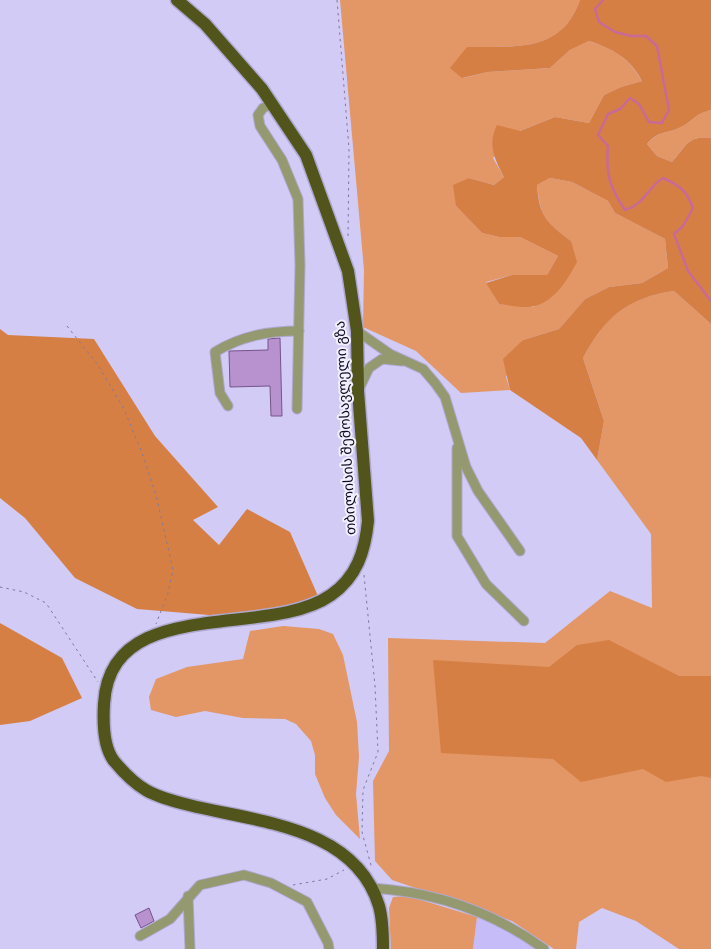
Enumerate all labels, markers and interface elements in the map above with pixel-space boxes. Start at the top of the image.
street label: თბილისის შემოსავლელი გზა [331,320,360,536]

